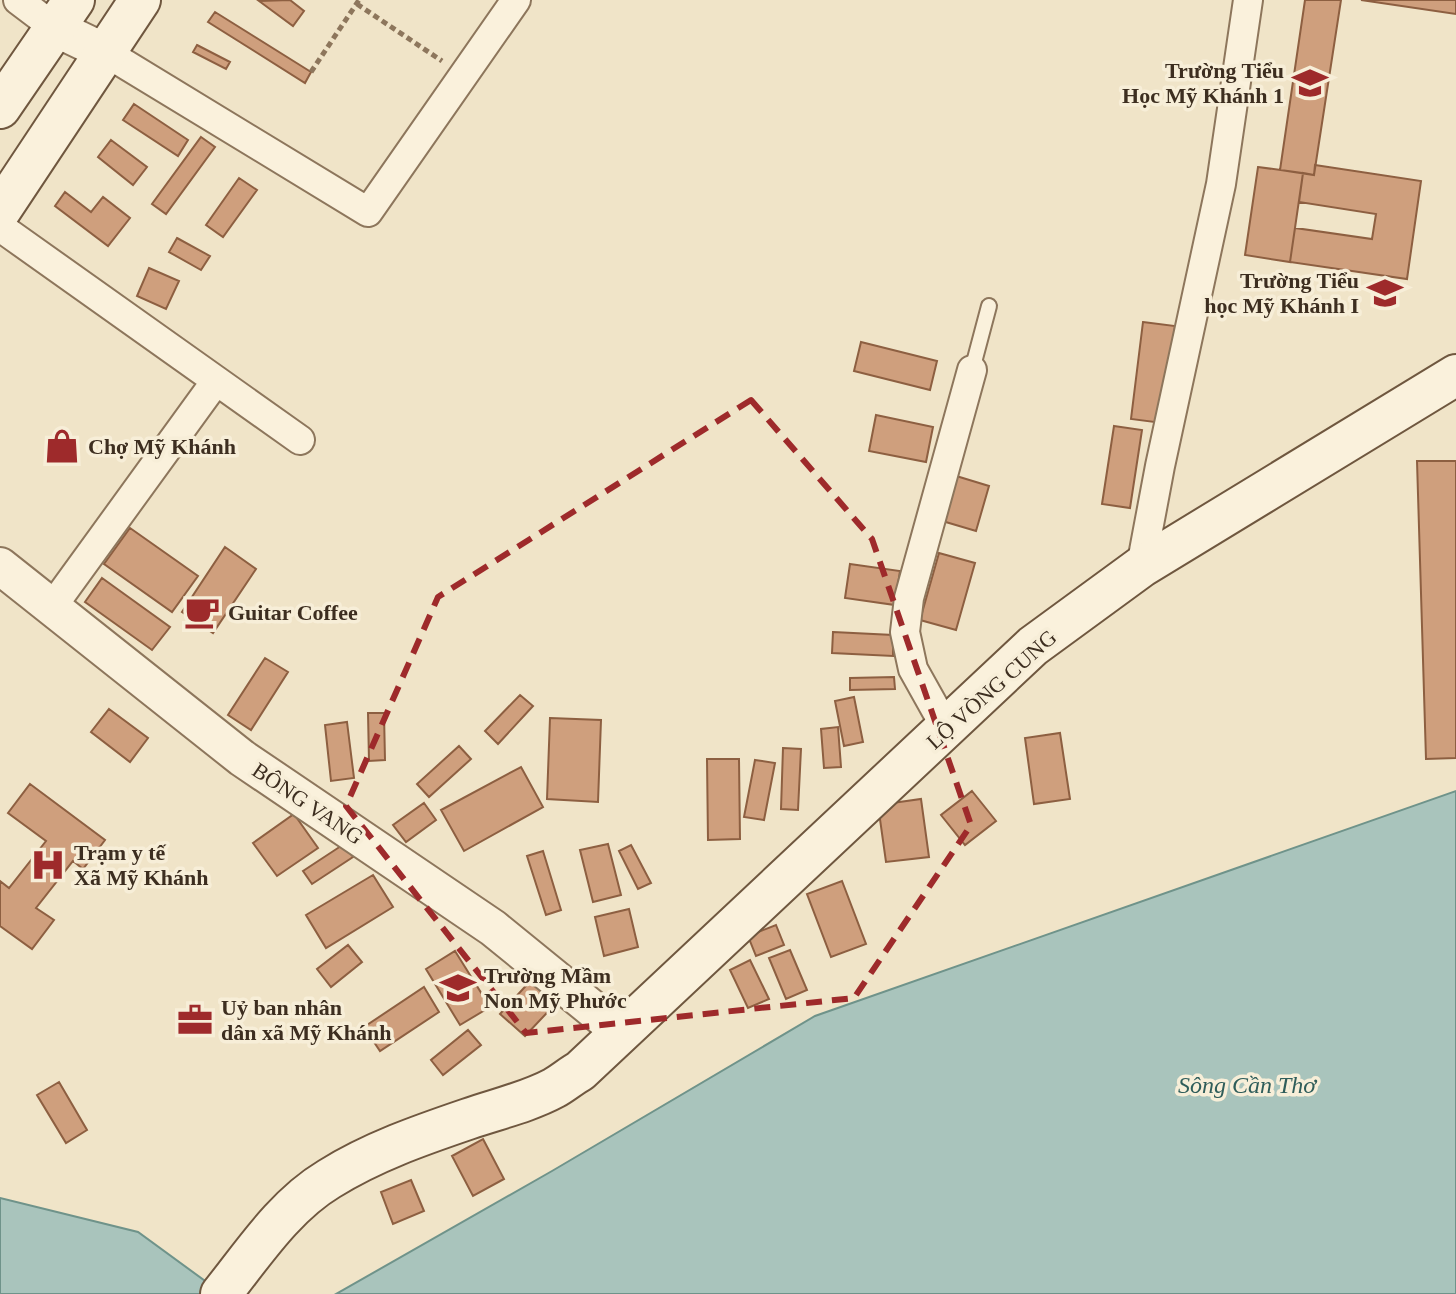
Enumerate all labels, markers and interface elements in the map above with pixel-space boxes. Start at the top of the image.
place label: Trường Tiểu Học Mỹ Khánh 1 [1122,58,1284,108]
school or university icon: Trường Tiểu Học Mỹ Khánh 1 [1291,64,1329,102]
place label: Trường Tiểu học Mỹ Khánh I [1204,268,1359,318]
school or university icon: Trường Tiểu học Mỹ Khánh I [1366,274,1404,312]
shop icon: Chợ Mỹ Khánh [43,427,81,465]
place label: Chợ Mỹ Khánh [88,434,236,459]
cafe icon: Guitar Coffee [183,593,221,631]
place label: Guitar Coffee [228,600,358,625]
street label: LỘ VÒNG CUNG [921,625,1061,754]
street label: BÔNG VANG [248,757,368,850]
place label: Trạm y tế Xã Mỹ Khánh [74,840,208,890]
hospital icon: Trạm y tế Xã Mỹ Khánh [29,846,67,884]
place label: Trường Mầm Non Mỹ Phước [484,963,627,1013]
school or university icon: Trường Mầm Non Mỹ Phước [439,969,477,1007]
place label: Uỷ ban nhân dân xã Mỹ Khánh [221,995,392,1045]
office icon: Uỷ ban nhân dân xã Mỹ Khánh [176,1001,214,1039]
water label: Sông Cần Thơ [1178,1072,1317,1098]

